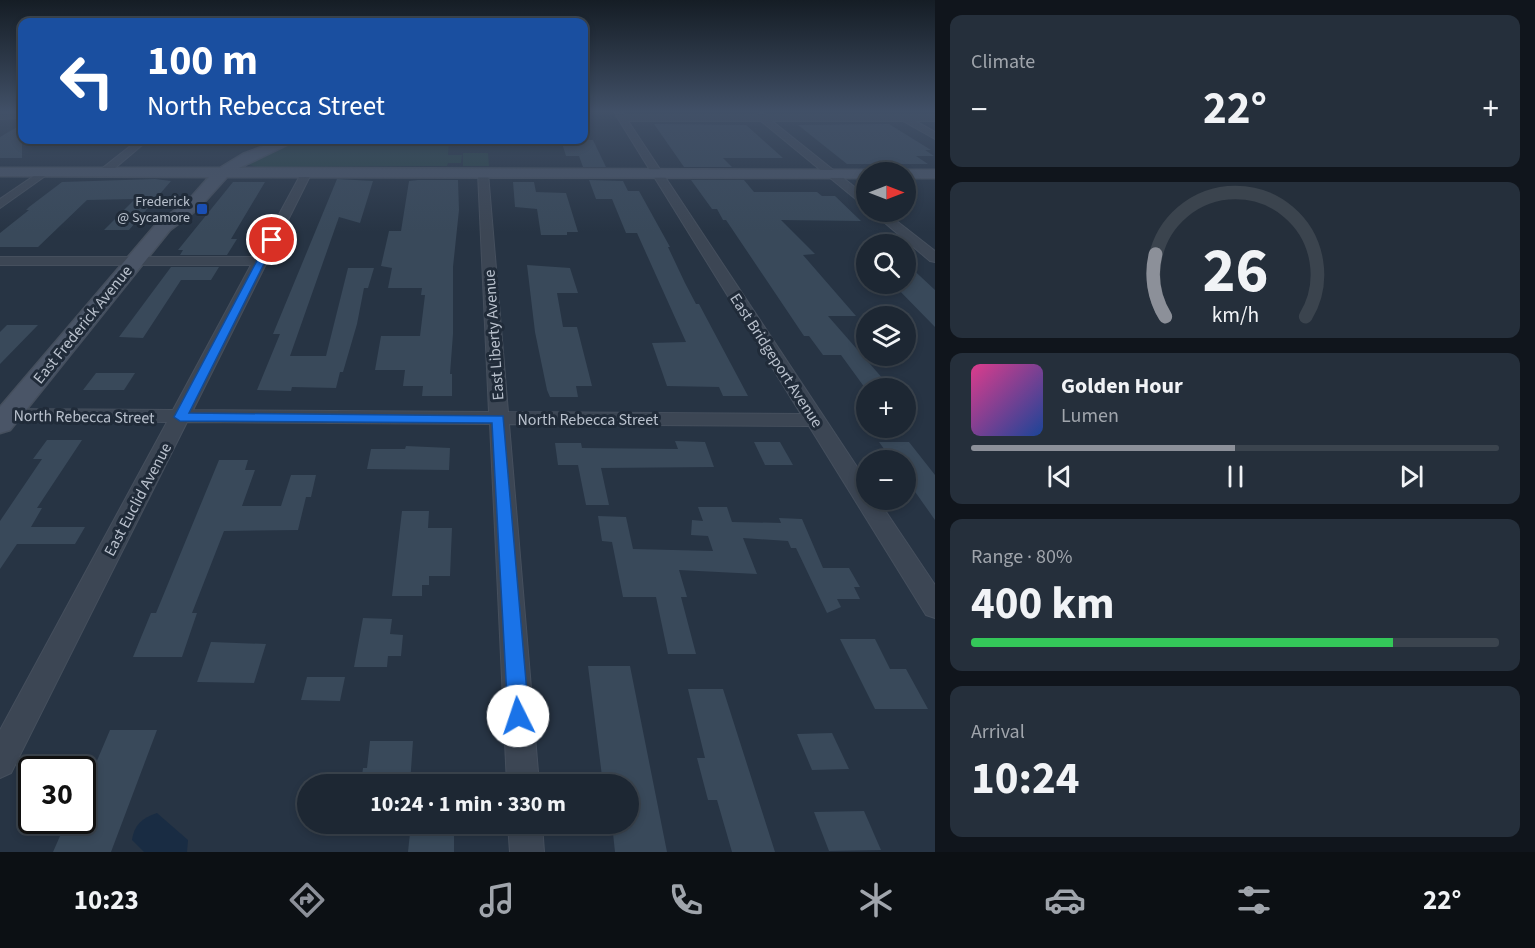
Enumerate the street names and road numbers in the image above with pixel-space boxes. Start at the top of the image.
street label: East Frederick Avenue [28,261,137,388]
street label: East Liberty Avenue [478,269,510,401]
street label: East Bridgeport Avenue [724,289,828,432]
street label: North Rebecca Street [13,405,155,429]
street label: North Rebecca Street [518,409,659,431]
street label: East Euclid Avenue [99,439,177,560]

